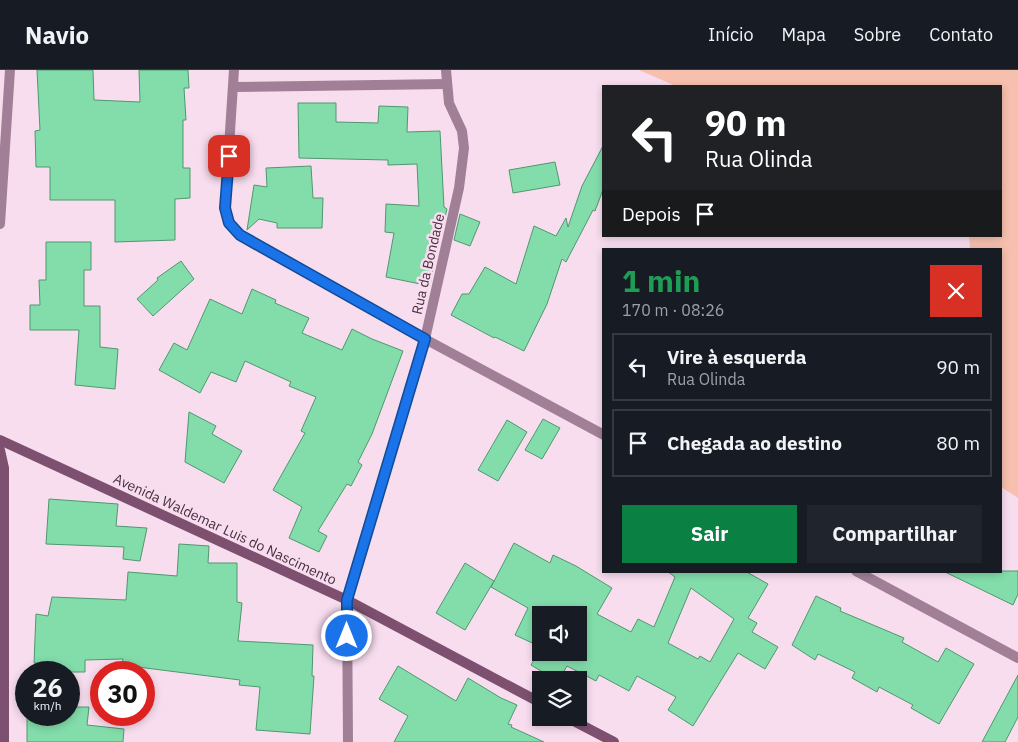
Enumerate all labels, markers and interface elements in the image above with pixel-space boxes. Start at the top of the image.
text: Navio [25,19,89,51]
text: Início [708,23,754,46]
text: Mapa [782,23,826,46]
text: Sobre [854,23,901,46]
text: Contato [929,23,993,46]
text: 90 m [705,100,787,146]
icon: left [622,105,687,170]
pin [208,135,250,177]
icon: arrive [215,142,243,170]
text: Rua Olinda [705,144,813,173]
icon: arrive [691,200,719,228]
text: Depois [622,202,681,226]
street label: Rua da Bondade [408,212,448,316]
text: 1 min [622,261,700,300]
button: close [930,265,982,317]
text: 170 m · 08:26 [622,300,724,320]
text: Vire à esquerda [667,345,807,369]
icon: left [624,353,652,381]
text: 90 m [936,355,980,379]
text: Rua Olinda [667,369,745,389]
icon: arrive [624,429,652,457]
text: Chegada ao destino [667,431,842,455]
text: 80 m [936,431,980,455]
street label: Avenida Waldemar Luis do Nascimento [111,469,340,589]
button: Sair [622,505,797,563]
button: Compartilhar [807,505,982,563]
map controls [532,606,587,726]
button: sound [532,606,587,661]
position arrow [320,609,372,661]
speed limit sign: 30 [90,661,155,726]
text: 26 [32,671,63,704]
button: layers [532,671,587,726]
text: km/h [33,698,62,713]

